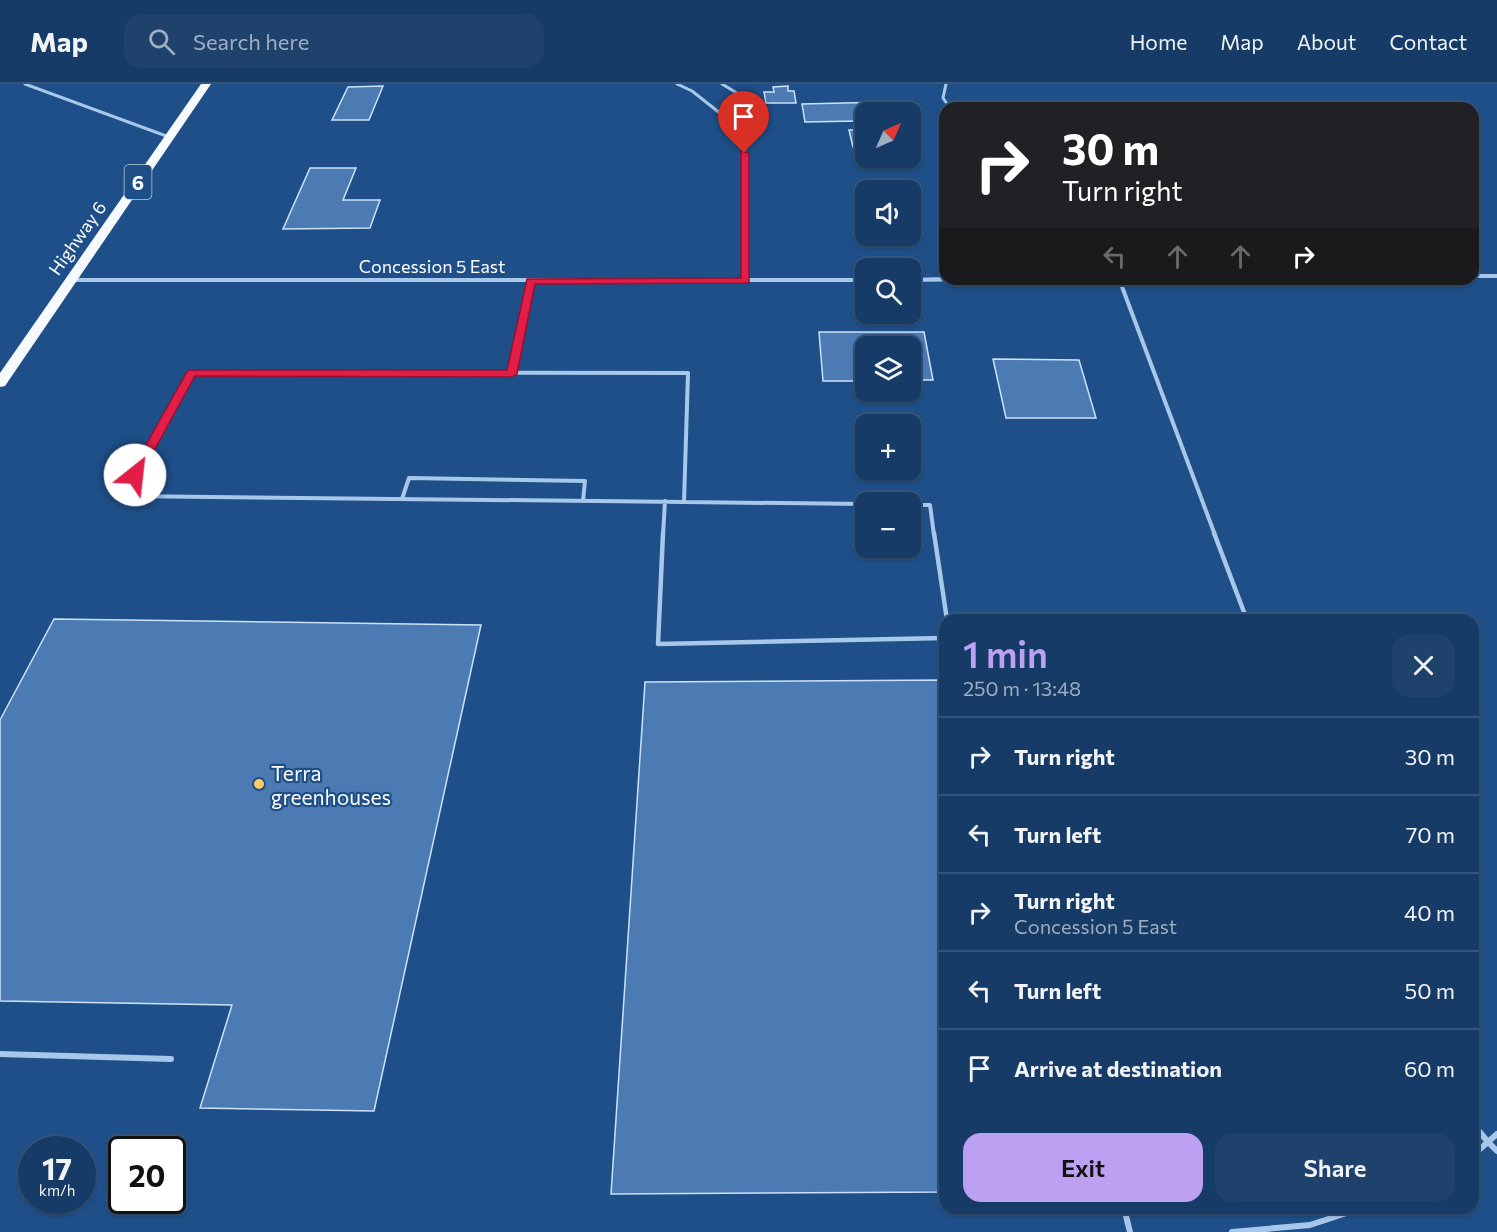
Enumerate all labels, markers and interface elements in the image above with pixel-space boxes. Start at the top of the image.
search box [124,14,544,68]
text: Map [30,24,88,58]
icon: search [145,25,178,58]
text: Search here [193,28,309,55]
text: Home [1130,29,1187,54]
text: Map [1220,29,1264,54]
text: About [1297,29,1356,54]
text: Contact [1389,29,1467,54]
pin [718,91,769,153]
icon: arrive [727,100,760,133]
north arrow [855,102,921,168]
map controls [855,102,921,558]
text: 30 m [1062,122,1159,174]
icon: right [963,126,1041,204]
road number: 6 [124,165,152,199]
text: Turn right [1062,174,1182,207]
button: sound [855,180,921,246]
street label: Highway 6 [44,197,110,279]
icon: left [1098,240,1131,273]
icon: ahead [1161,240,1194,273]
icon: ahead [1224,240,1257,273]
icon: right [1287,240,1320,273]
street label: Concession 5 East [359,255,505,277]
button: search [855,258,921,324]
button: layers [855,336,921,402]
button: + [855,414,921,480]
position arrow [103,443,167,507]
button: − [855,492,921,558]
text: 1 min [963,631,1048,675]
button: close [1392,634,1455,697]
text: 250 m · 13:48 [963,676,1081,700]
icon: right [963,740,996,773]
text: Turn right [1014,743,1115,770]
text: 30 m [1405,743,1455,770]
place label: Terra greenhouses [271,760,391,809]
marker: Terra greenhouses [252,777,266,791]
icon: left [963,818,996,851]
text: Turn left [1014,821,1101,848]
text: 70 m [1406,821,1455,848]
text: Turn right [1014,887,1115,914]
icon: right [963,896,996,929]
text: 40 m [1404,899,1455,926]
text: Concession 5 East [1014,914,1177,938]
icon: left [963,974,996,1007]
text: Turn left [1014,977,1101,1004]
text: 50 m [1405,977,1455,1004]
icon: arrive [963,1052,996,1085]
text: Arrive at destination [1014,1055,1222,1082]
text: 60 m [1404,1055,1455,1082]
button: Exit [963,1133,1203,1202]
button: Share [1215,1133,1455,1202]
speed limit sign: 20 [108,1136,186,1214]
text: 17 [42,1149,72,1186]
text: km/h [39,1181,75,1199]

